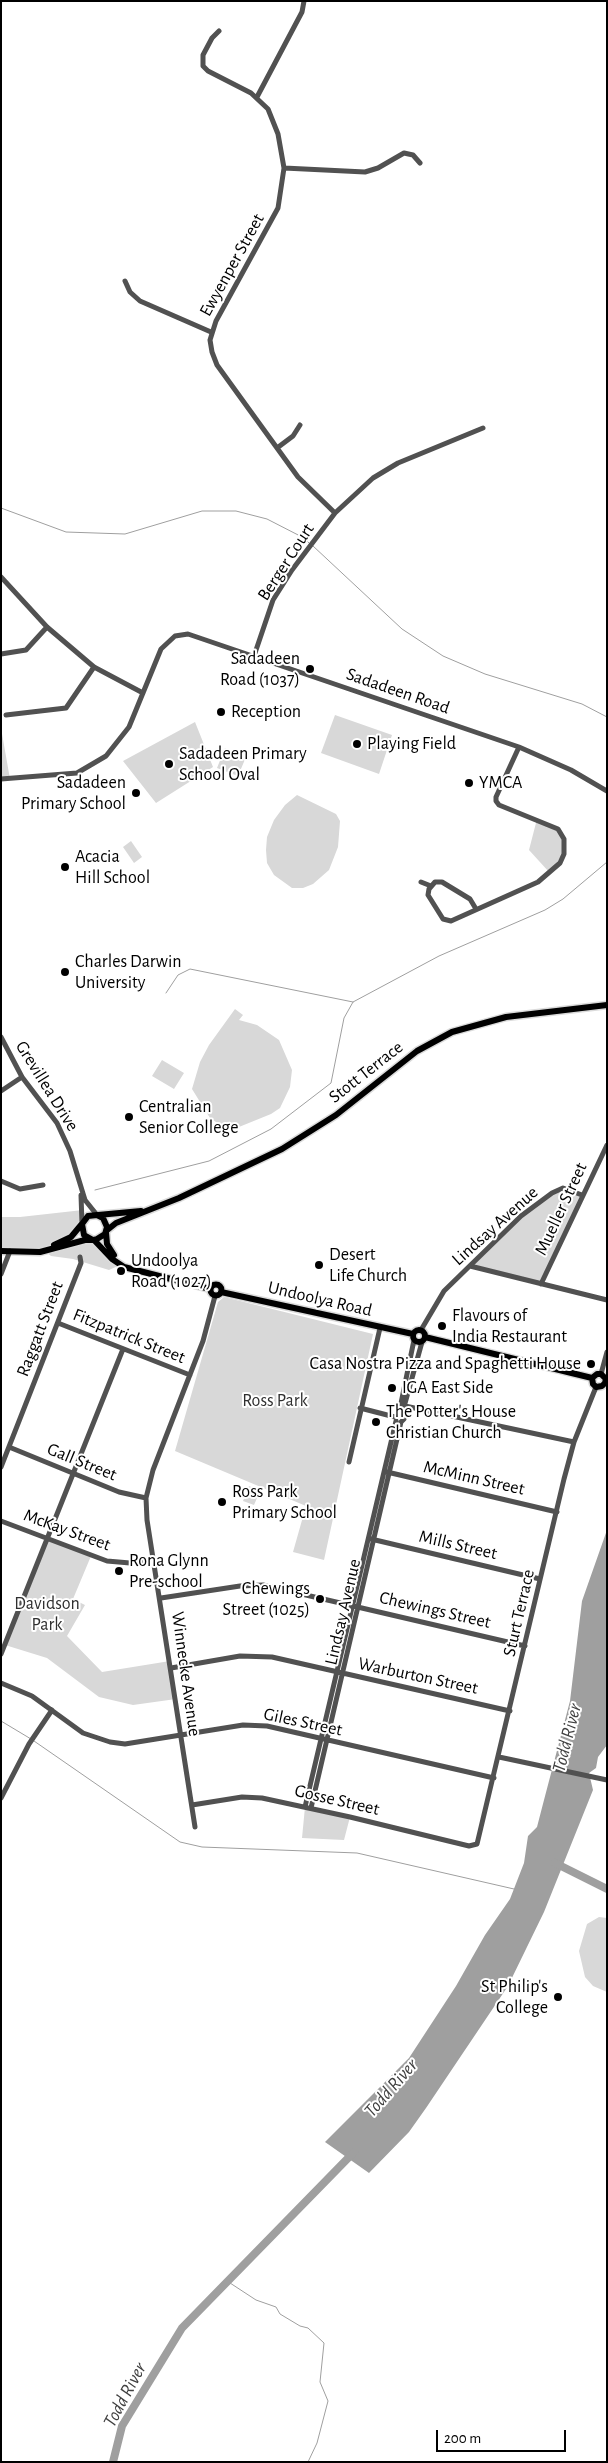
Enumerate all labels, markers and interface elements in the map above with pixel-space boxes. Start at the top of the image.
street label: Ewyenper Street [195,210,269,320]
street label: Berger Court [253,519,319,605]
place label: Sadadeen Road (1037) [220,648,300,691]
marker: Sadadeen Road (1037) [304,663,316,675]
street label: Sadadeen Road [343,663,453,719]
place label: Reception [231,701,301,723]
marker: Reception [215,706,227,718]
place label: Playing Field [367,733,456,755]
marker: Playing Field [351,738,363,750]
place label: Sadadeen Primary School Oval [179,743,307,786]
marker: Sadadeen Primary School Oval [163,758,175,770]
place label: Sadadeen Primary School [21,772,126,814]
place label: YMCA [479,772,522,794]
marker: YMCA [463,777,475,789]
marker: Sadadeen Primary School [130,787,142,799]
place label: Acacia Hill School [75,846,150,889]
marker: Acacia Hill School [59,861,71,873]
place label: Charles Darwin University [75,951,182,994]
marker: Charles Darwin University [59,966,71,978]
street label: Stott Terrace [325,1036,407,1108]
street label: Grevillea Drive [11,1037,83,1135]
place label: Centralian Senior College [139,1096,238,1138]
marker: Centralian Senior College [123,1111,135,1123]
street label: Mueller Street [530,1159,592,1259]
street label: Lindsay Avenue [448,1182,542,1270]
place label: Desert Life Church [329,1244,407,1286]
place label: Undoolya Road (1027) [131,1250,212,1292]
marker: Desert Life Church [313,1259,325,1271]
marker: Undoolya Road (1027) [115,1265,127,1277]
street label: Undoolya Road [266,1277,374,1321]
street label: Raggatt Street [12,1278,68,1380]
street label: Fitzpatrick Street [70,1304,188,1368]
place label: Flavours of India Restaurant [452,1305,567,1348]
marker: Flavours of India Restaurant [436,1320,448,1332]
place label: Casa Nostra Pizza and Spaghetti House [310,1353,581,1375]
marker: Casa Nostra Pizza and Spaghetti House [585,1358,597,1370]
place label: IGA East Side [402,1377,493,1399]
marker: IGA East Side [386,1382,398,1394]
park label: Ross Park [242,1390,308,1412]
place label: The Potter's House Christian Church [386,1401,516,1444]
marker: The Potter's House Christian Church [370,1416,382,1428]
street label: Gall Street [44,1438,120,1486]
street label: McMinn Street [421,1456,527,1500]
place label: Ross Park Primary School [232,1481,337,1524]
marker: Ross Park Primary School [216,1496,228,1508]
street label: McKay Street [21,1504,113,1556]
street label: Mills Street [417,1526,499,1564]
place label: Rona Glynn Pre-school [129,1550,209,1592]
street label: Lindsay Avenue [320,1557,366,1667]
marker: Rona Glynn Pre-school [113,1565,125,1577]
street label: Sturt Terrace [499,1567,539,1659]
place label: Chewings Street (1025) [223,1578,310,1620]
street label: Chewings Street [377,1587,493,1633]
park label: Davidson Park [14,1593,80,1636]
marker: Chewings Street (1025) [314,1593,326,1605]
street label: Winnecke Avenue [167,1610,205,1738]
street label: Warburton Street [356,1653,480,1699]
water label: Todd River [547,1701,587,1775]
street label: Giles Street [262,1703,344,1741]
street label: Gosse Street [293,1780,381,1820]
place label: St Philip's College [481,1976,548,2018]
marker: St Philip's College [552,1991,564,2003]
water label: Todd River [359,2054,423,2122]
water label: Todd River [99,2359,151,2431]
scale bar [438,2420,568,2452]
text: 200 m [444,2431,481,2446]

